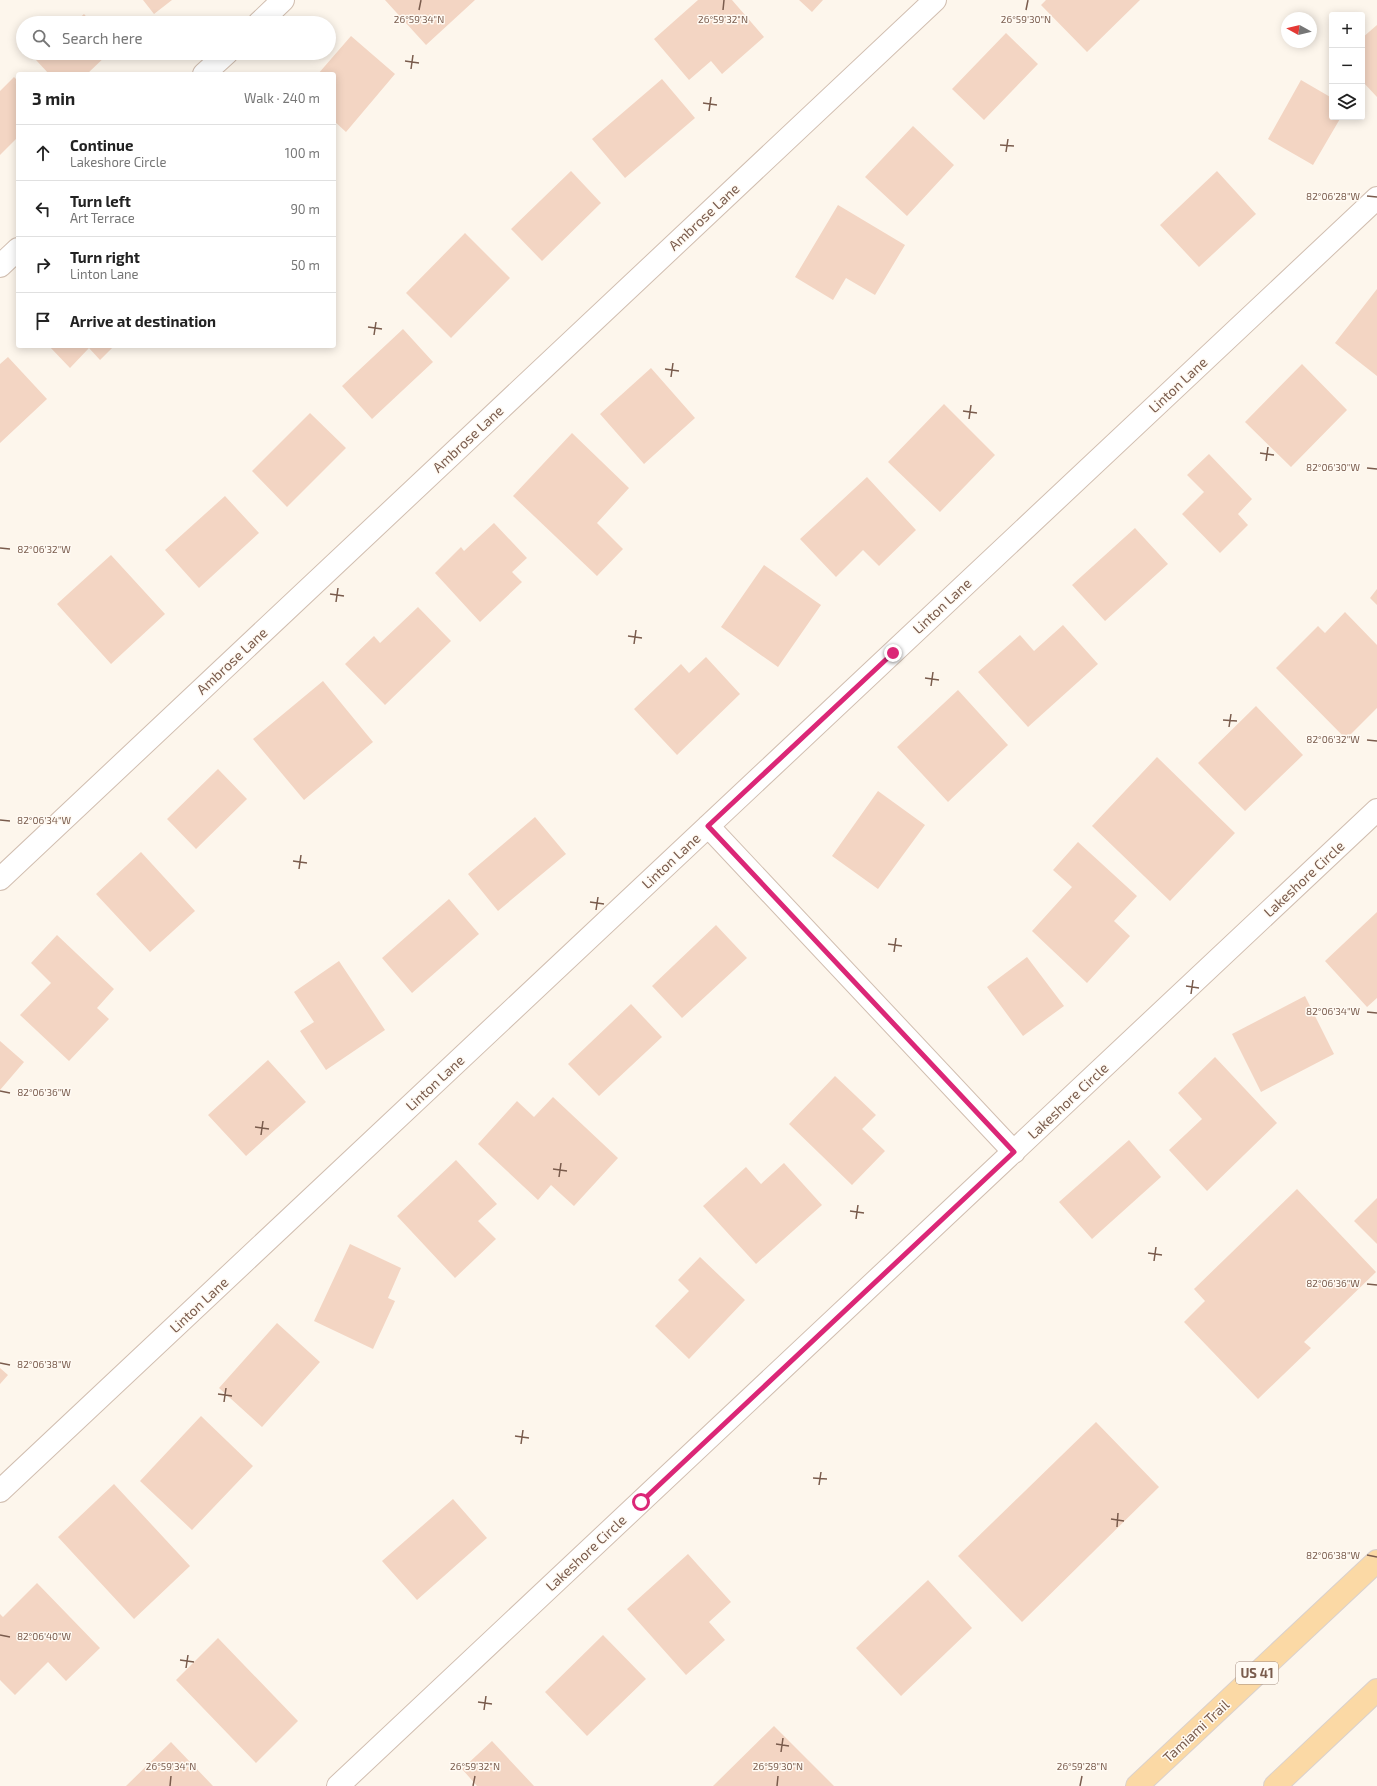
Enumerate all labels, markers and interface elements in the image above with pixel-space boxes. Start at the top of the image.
north arrow [1281,12,1317,48]
map controls [1329,12,1365,120]
button: + [1329,12,1365,48]
text: 26°59'34"N [394,13,444,25]
text: 26°59'32"N [698,13,748,25]
text: 26°59'30"N [1001,13,1051,25]
search box [16,16,336,60]
icon: search [30,27,52,49]
text: Search here [62,29,143,47]
button: − [1329,48,1365,84]
button: layers [1329,84,1365,120]
text: 3 min [32,88,75,108]
text: Walk · 240 m [244,90,320,106]
text: Continue [70,136,133,154]
icon: ahead [32,142,54,164]
text: 100 m [285,145,320,161]
text: Lakeshore Circle [70,154,167,170]
street label: Ambrose Lane [665,180,743,254]
text: 82°06'28"W [1306,190,1360,202]
text: Turn left [70,192,131,210]
icon: left [32,198,54,220]
text: 90 m [290,201,320,217]
text: Art Terrace [70,210,135,226]
text: Turn right [70,248,140,266]
icon: right [32,254,54,276]
text: 50 m [291,257,320,273]
text: Linton Lane [70,266,139,282]
icon: arrive [32,310,54,332]
text: Arrive at destination [70,312,216,330]
street label: Linton Lane [1145,353,1210,416]
street label: Ambrose Lane [429,402,507,476]
text: 82°06'30"W [1306,461,1360,473]
text: 82°06'32"W [17,543,71,555]
street label: Linton Lane [909,574,974,637]
street label: Ambrose Lane [193,624,271,698]
route end [884,644,902,662]
text: 82°06'32"W [1306,733,1360,745]
text: 82°06'34"W [17,814,71,826]
street label: Linton Lane [638,829,703,892]
street label: Lakeshore Circle [1260,837,1347,920]
text: 82°06'34"W [1306,1005,1360,1017]
street label: Linton Lane [402,1051,467,1114]
street label: Lakeshore Circle [1024,1059,1111,1142]
text: 82°06'36"W [17,1086,71,1098]
street label: Linton Lane [166,1273,231,1336]
text: 82°06'36"W [1306,1277,1360,1289]
text: 82°06'38"W [17,1358,71,1370]
route start [632,1493,650,1511]
street label: Lakeshore Circle [542,1511,629,1594]
text: 82°06'38"W [1306,1549,1360,1561]
text: 82°06'40"W [17,1630,72,1642]
road number: US 41 [1236,1662,1278,1684]
street label: Tamiami Trail [1159,1695,1233,1766]
text: 26°59'34"N [146,1760,196,1772]
text: 26°59'32"N [450,1760,500,1772]
text: 26°59'30"N [753,1760,803,1772]
text: 26°59'28"N [1057,1760,1107,1772]

